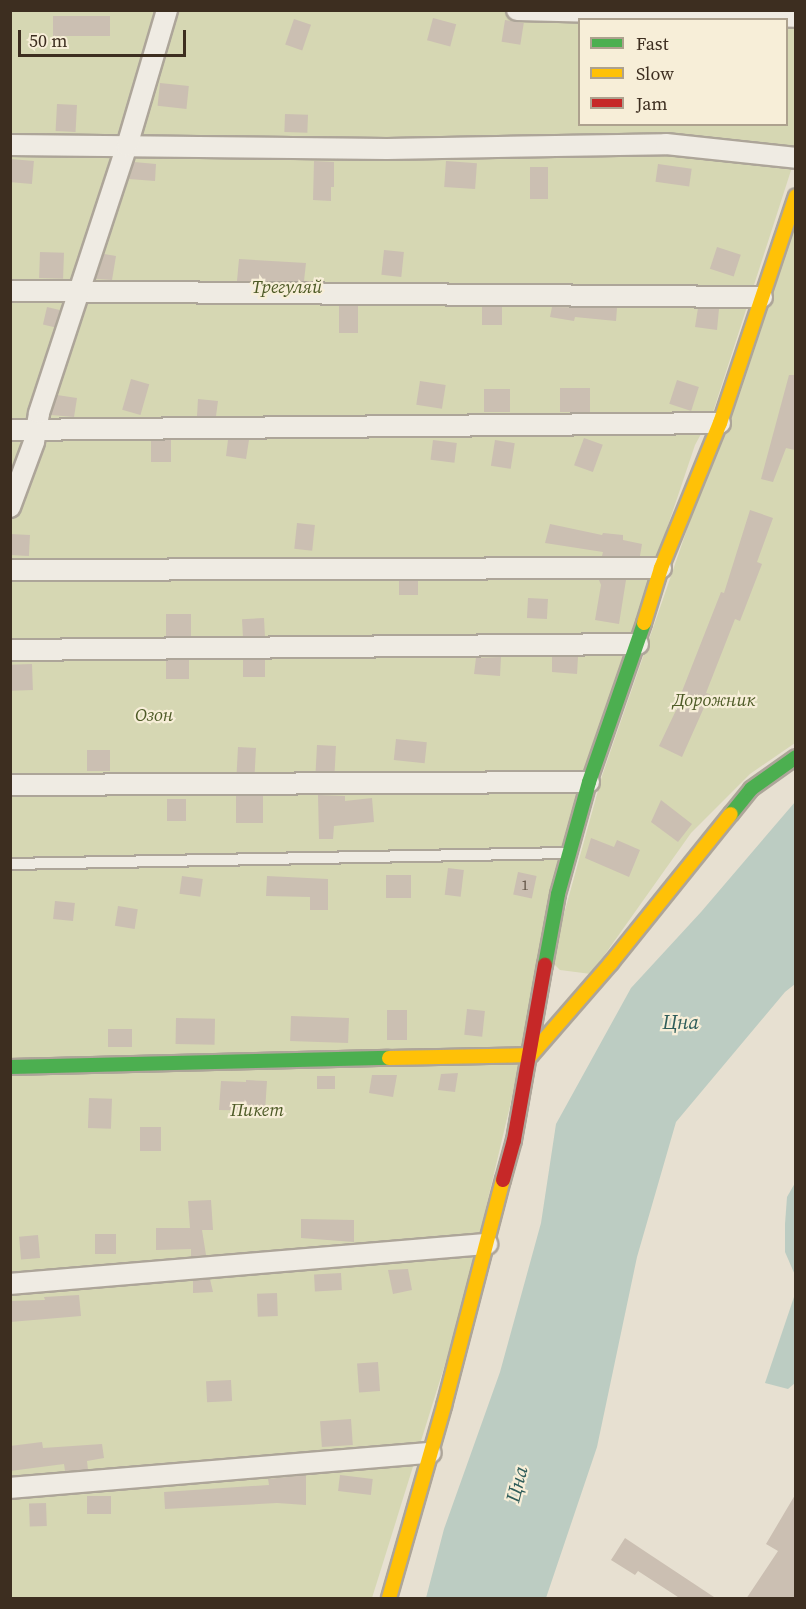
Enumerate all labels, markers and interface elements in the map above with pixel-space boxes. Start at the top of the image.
scale bar [21,18,189,56]
legend [578,18,788,126]
text: 50 m [29,28,67,53]
text: Fast [636,31,669,56]
text: Slow [636,61,674,86]
text: Jam [636,91,668,116]
park label: Трегуляй [252,276,322,298]
park label: Дорожник [673,689,755,711]
park label: Озон [135,704,173,726]
house number: 1 [521,876,529,894]
water label: Цна [663,1010,699,1034]
park label: Пикет [230,1099,284,1121]
water label: Цна [501,1464,533,1504]

